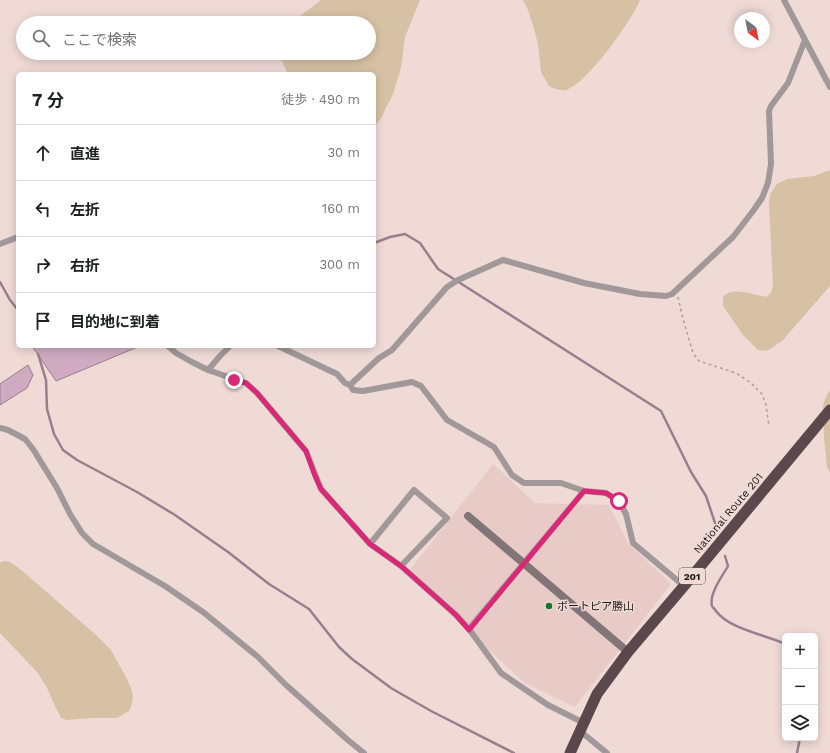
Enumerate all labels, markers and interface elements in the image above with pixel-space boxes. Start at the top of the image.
north arrow [734,12,770,48]
search box [16,16,376,60]
icon: search [30,27,52,49]
text: ここで検索 [62,31,137,49]
text: 7 分 [32,90,64,110]
text: 徒歩 · 490 m [281,92,360,107]
icon: ahead [32,142,54,164]
text: 直進 [70,145,100,163]
text: 30 m [328,145,360,160]
icon: left [32,198,54,220]
text: 左折 [70,201,100,219]
text: 160 m [322,201,360,216]
icon: right [32,254,54,276]
text: 右折 [70,257,100,275]
text: 300 m [319,257,360,272]
icon: arrive [32,310,54,332]
text: 目的地に到着 [70,313,160,331]
route end [225,371,243,389]
street label: National Route 201 [691,471,766,556]
route start [610,492,628,510]
road number: 201 [679,568,705,584]
place label: ボートピア勝山 [557,600,634,613]
marker: ボートピア勝山 [544,601,554,611]
map controls [782,633,818,741]
button: + [782,633,818,669]
button: − [782,669,818,705]
button: layers [782,705,818,741]

